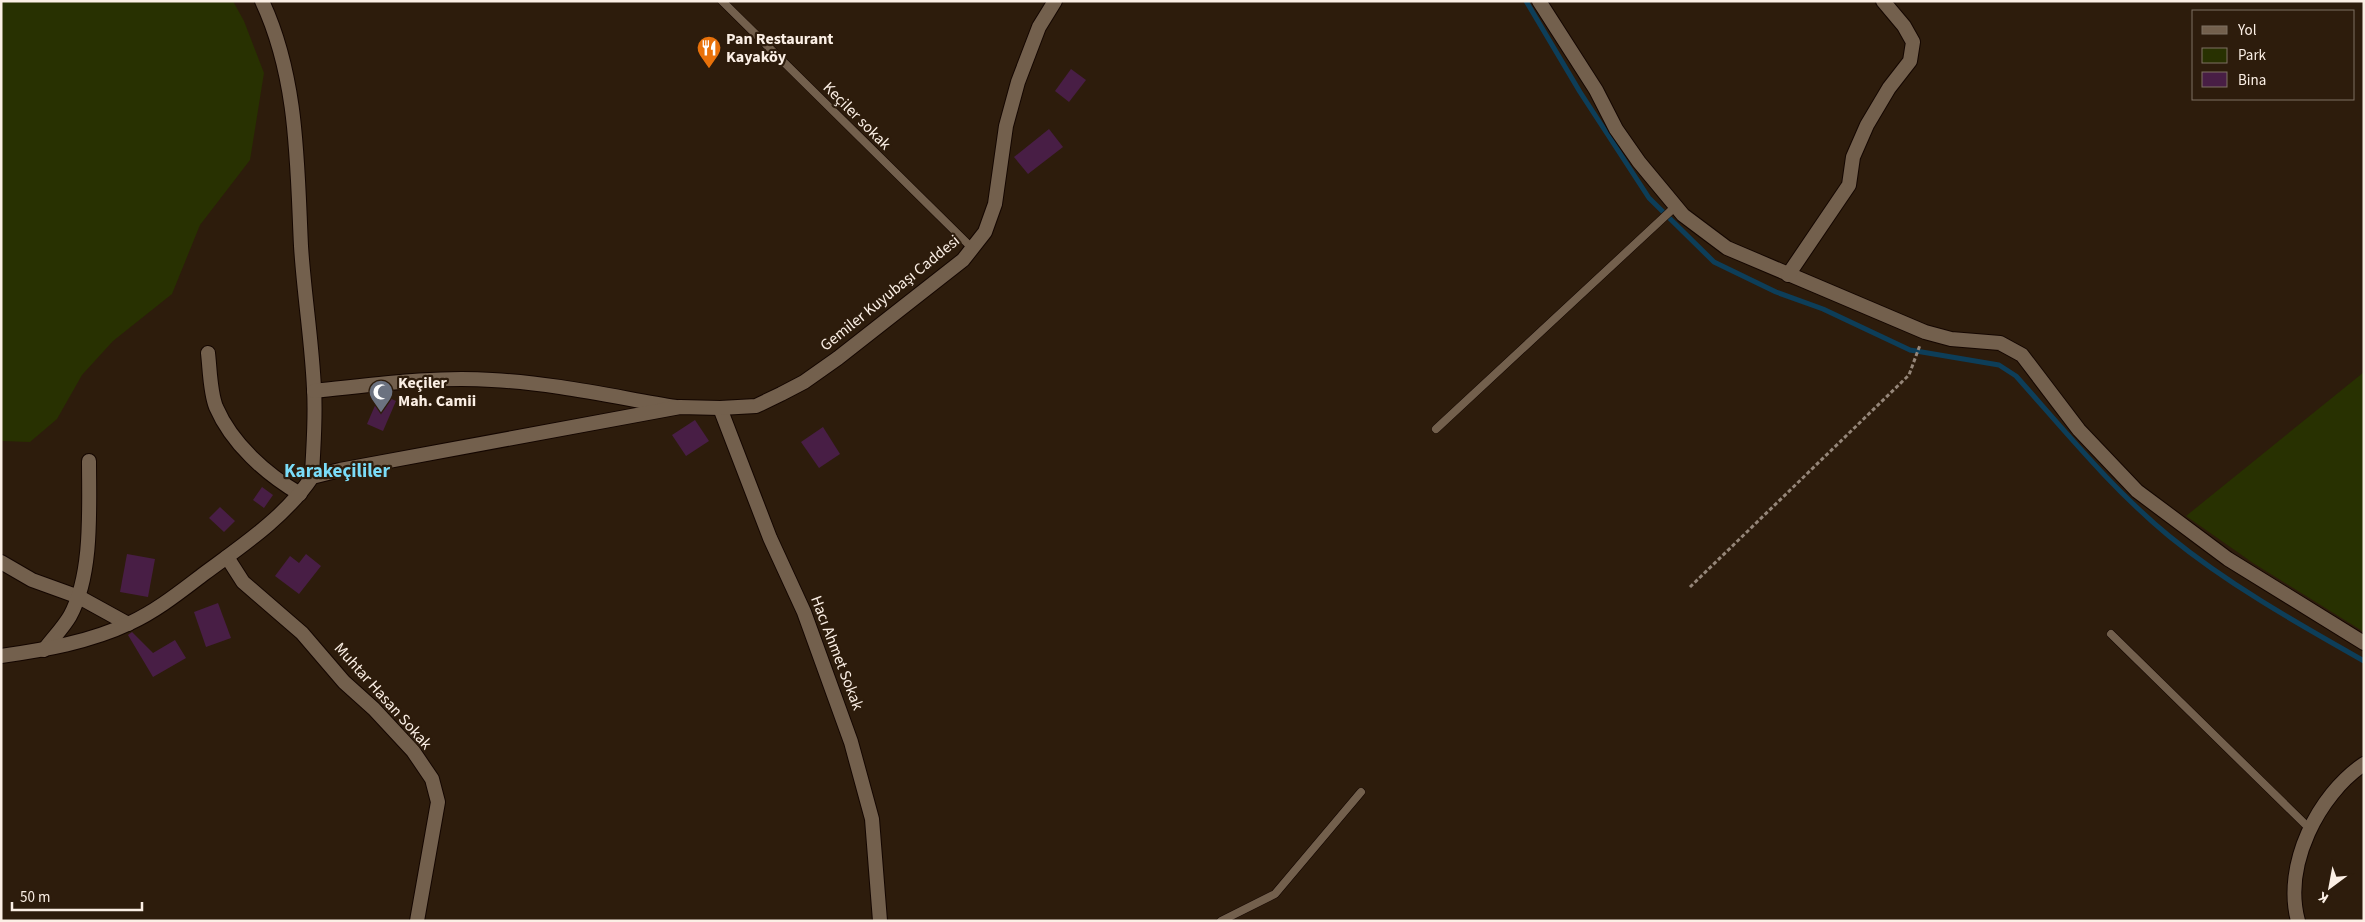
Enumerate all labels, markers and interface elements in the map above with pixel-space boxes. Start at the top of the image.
legend [2192,10,2355,100]
text: Yol [2237,20,2257,41]
place label: Pan Restaurant Kayaköy [726,28,833,68]
restaurant icon: Pan Restaurant Kayaköy [696,35,722,69]
text: Park [2238,45,2267,66]
text: Bina [2238,70,2266,91]
street label: Keçiler sokak [818,77,896,155]
street label: Gemiler Kuyubaşı Caddesi [816,230,964,356]
place label: Keçiler Mah. Camii [398,372,476,412]
mosque icon: Keçiler Mah. Camii [368,379,394,413]
district label: Karakeçililer [284,458,390,485]
street label: Hacı Ahmet Sokak [805,593,869,713]
street label: Muhtar Hasan Sokak [329,638,437,754]
north arrow [2305,862,2355,912]
scale bar [12,880,142,912]
text: K [2314,886,2333,908]
text: 50 m [20,887,50,908]

